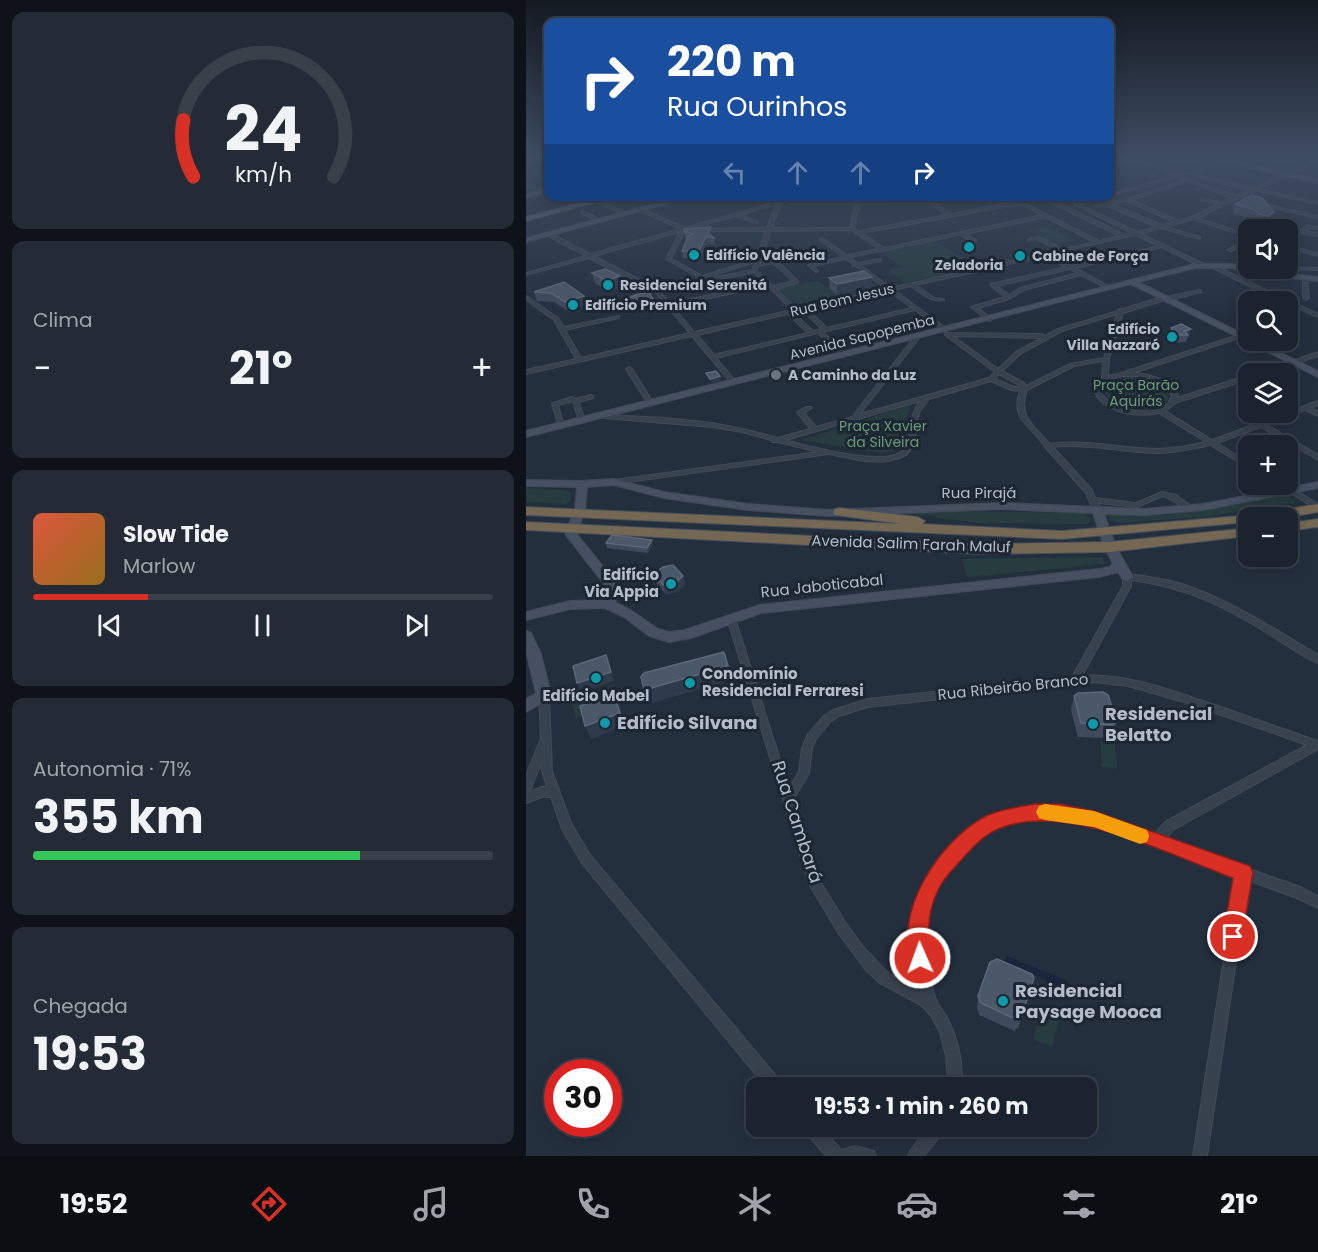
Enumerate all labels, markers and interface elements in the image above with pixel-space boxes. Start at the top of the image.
text: 220 m [667,32,796,91]
icon: right [568,42,646,120]
text: 24 [224,86,302,174]
text: Rua Ourinhos [667,88,847,125]
icon: left [718,156,751,189]
icon: ahead [781,156,814,189]
icon: ahead [844,156,877,189]
icon: right [907,156,940,189]
text: km/h [234,160,292,191]
map controls [1238,219,1298,567]
button: sound [1238,219,1298,279]
marker: Zeladoria [962,240,976,254]
place label: Edifício Valência [706,245,825,265]
place label: Cabine de Força [1032,246,1148,266]
marker: Edifício Valência [687,248,701,262]
marker: Cabine de Força [1013,249,1027,263]
place label: Zeladoria [935,255,1003,275]
place label: Residencial Serenitá [620,275,767,295]
marker: Residencial Serenitá [601,278,615,292]
street label: Rua Bom Jesus [788,278,896,322]
button: search [1238,291,1298,351]
place label: Edifício Premium [585,295,707,315]
marker: Edifício Premium [566,298,580,312]
text: Clima [33,306,92,334]
street label: Avenida Sapopemba [787,309,937,365]
place label: Edifício Villa Nazzaró [1067,319,1160,355]
marker: Edifício Villa Nazzaró [1165,330,1179,344]
text: 21° [229,337,293,400]
text: − [33,345,51,392]
text: + [470,345,493,392]
button: layers [1238,363,1298,423]
place label: A Caminho da Luz [788,365,916,385]
marker: A Caminho da Luz [769,368,783,382]
park label: Praça Barão Aquirás [1093,375,1179,411]
park label: Praça Xavier da Silveira [839,416,927,452]
button: + [1238,435,1298,495]
street label: Rua Pirajá [942,482,1016,503]
button: − [1238,507,1298,567]
text: Slow Tide [123,519,229,550]
street label: Avenida Salim Farah Maluf [811,530,1011,557]
text: Marlow [123,552,195,580]
place label: Edifício Via Appia [584,564,659,602]
street label: Rua Jaboticabal [760,569,884,602]
marker: Edifício Via Appia [664,577,678,591]
icon: previous [93,609,126,642]
icon: pause [246,609,279,642]
icon: next [400,609,433,642]
place label: Condomínio Residencial Ferraresi [702,663,864,701]
street label: Rua Ribeirão Branco [937,668,1089,705]
marker: Edifício Mabel [589,671,603,685]
marker: Condomínio Residencial Ferraresi [683,676,697,690]
place label: Edifício Mabel [543,685,649,706]
place label: Residencial Belatto [1105,701,1212,747]
place label: Edifício Silvana [617,710,758,735]
marker: Edifício Silvana [598,716,612,730]
marker: Residencial Belatto [1086,717,1100,731]
text: Autonomia · 71% [33,755,191,783]
street label: Rua Cambará [766,757,829,886]
text: 355 km [33,786,204,849]
pin [1207,911,1258,962]
icon: arrive [1216,920,1249,953]
position arrow [888,926,952,990]
place label: Residencial Paysage Mooca [1015,978,1162,1024]
text: Chegada [33,992,128,1020]
marker: Residencial Paysage Mooca [996,994,1010,1008]
text: 19:53 [33,1023,147,1086]
speed limit sign: 30 [544,1059,622,1137]
text: 19:53 · 1 min · 260 m [815,1091,1028,1122]
icon: directions [248,1183,290,1225]
icon: music [410,1183,452,1225]
icon: phone [572,1183,614,1225]
icon: climate [734,1183,776,1225]
icon: car [896,1183,938,1225]
icon: filters [1058,1183,1100,1225]
text: 19:52 [60,1185,127,1222]
text: 21° [1220,1185,1258,1222]

